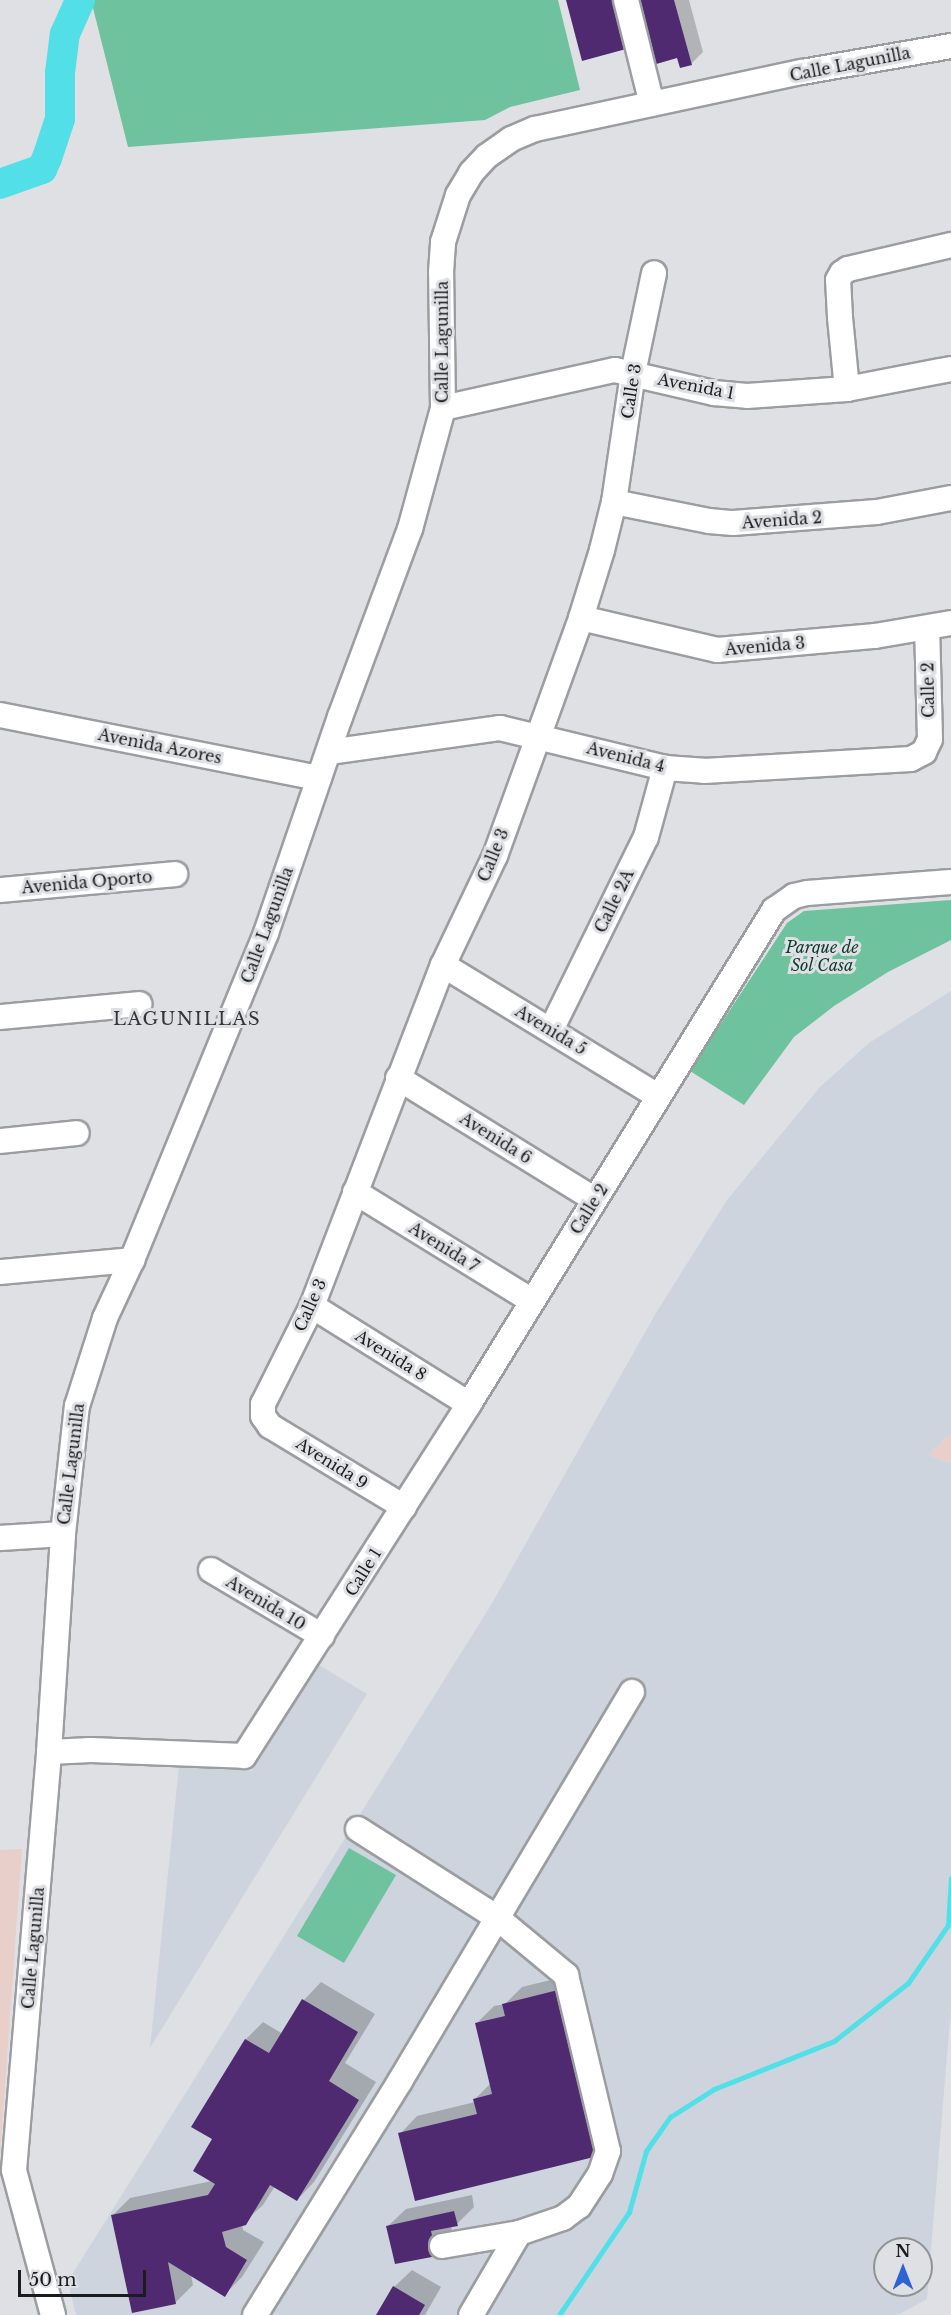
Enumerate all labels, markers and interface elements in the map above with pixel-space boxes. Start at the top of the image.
street label: Calle Lagunilla [788,43,912,85]
street label: Calle Lagunilla [432,281,452,403]
street label: Calle 3 [617,362,645,420]
street label: Avenida 1 [656,369,736,403]
street label: Avenida 2 [741,508,823,532]
street label: Avenida 3 [724,633,806,659]
street label: Calle 2 [918,662,938,718]
street label: Avenida Azores [96,725,224,767]
street label: Avenida 4 [585,738,667,776]
street label: Calle 3 [474,826,512,884]
street label: Calle Lagunilla [237,864,297,986]
street label: Calle 2A [590,866,638,936]
street label: Avenida Oporto [21,867,153,897]
park label: Parque de Sol Casa [785,937,859,975]
street label: Avenida 5 [512,1001,590,1059]
district label: LAGUNILLAS [113,1008,261,1030]
street label: Avenida 6 [457,1108,535,1168]
street label: Calle 2 [566,1180,612,1238]
street label: Avenida 7 [406,1218,482,1276]
street label: Calle 3 [290,1276,330,1334]
street label: Avenida 8 [352,1326,430,1384]
street label: Calle Lagunilla [54,1402,88,1526]
street label: Avenida 9 [293,1433,371,1493]
street label: Calle 1 [341,1544,385,1600]
street label: Avenida 10 [223,1572,309,1634]
street label: Calle Lagunilla [18,1886,48,2010]
north arrow [873,2237,933,2297]
text: N [895,2241,911,2261]
scale bar [21,2258,148,2296]
text: 50 m [29,2269,77,2291]

